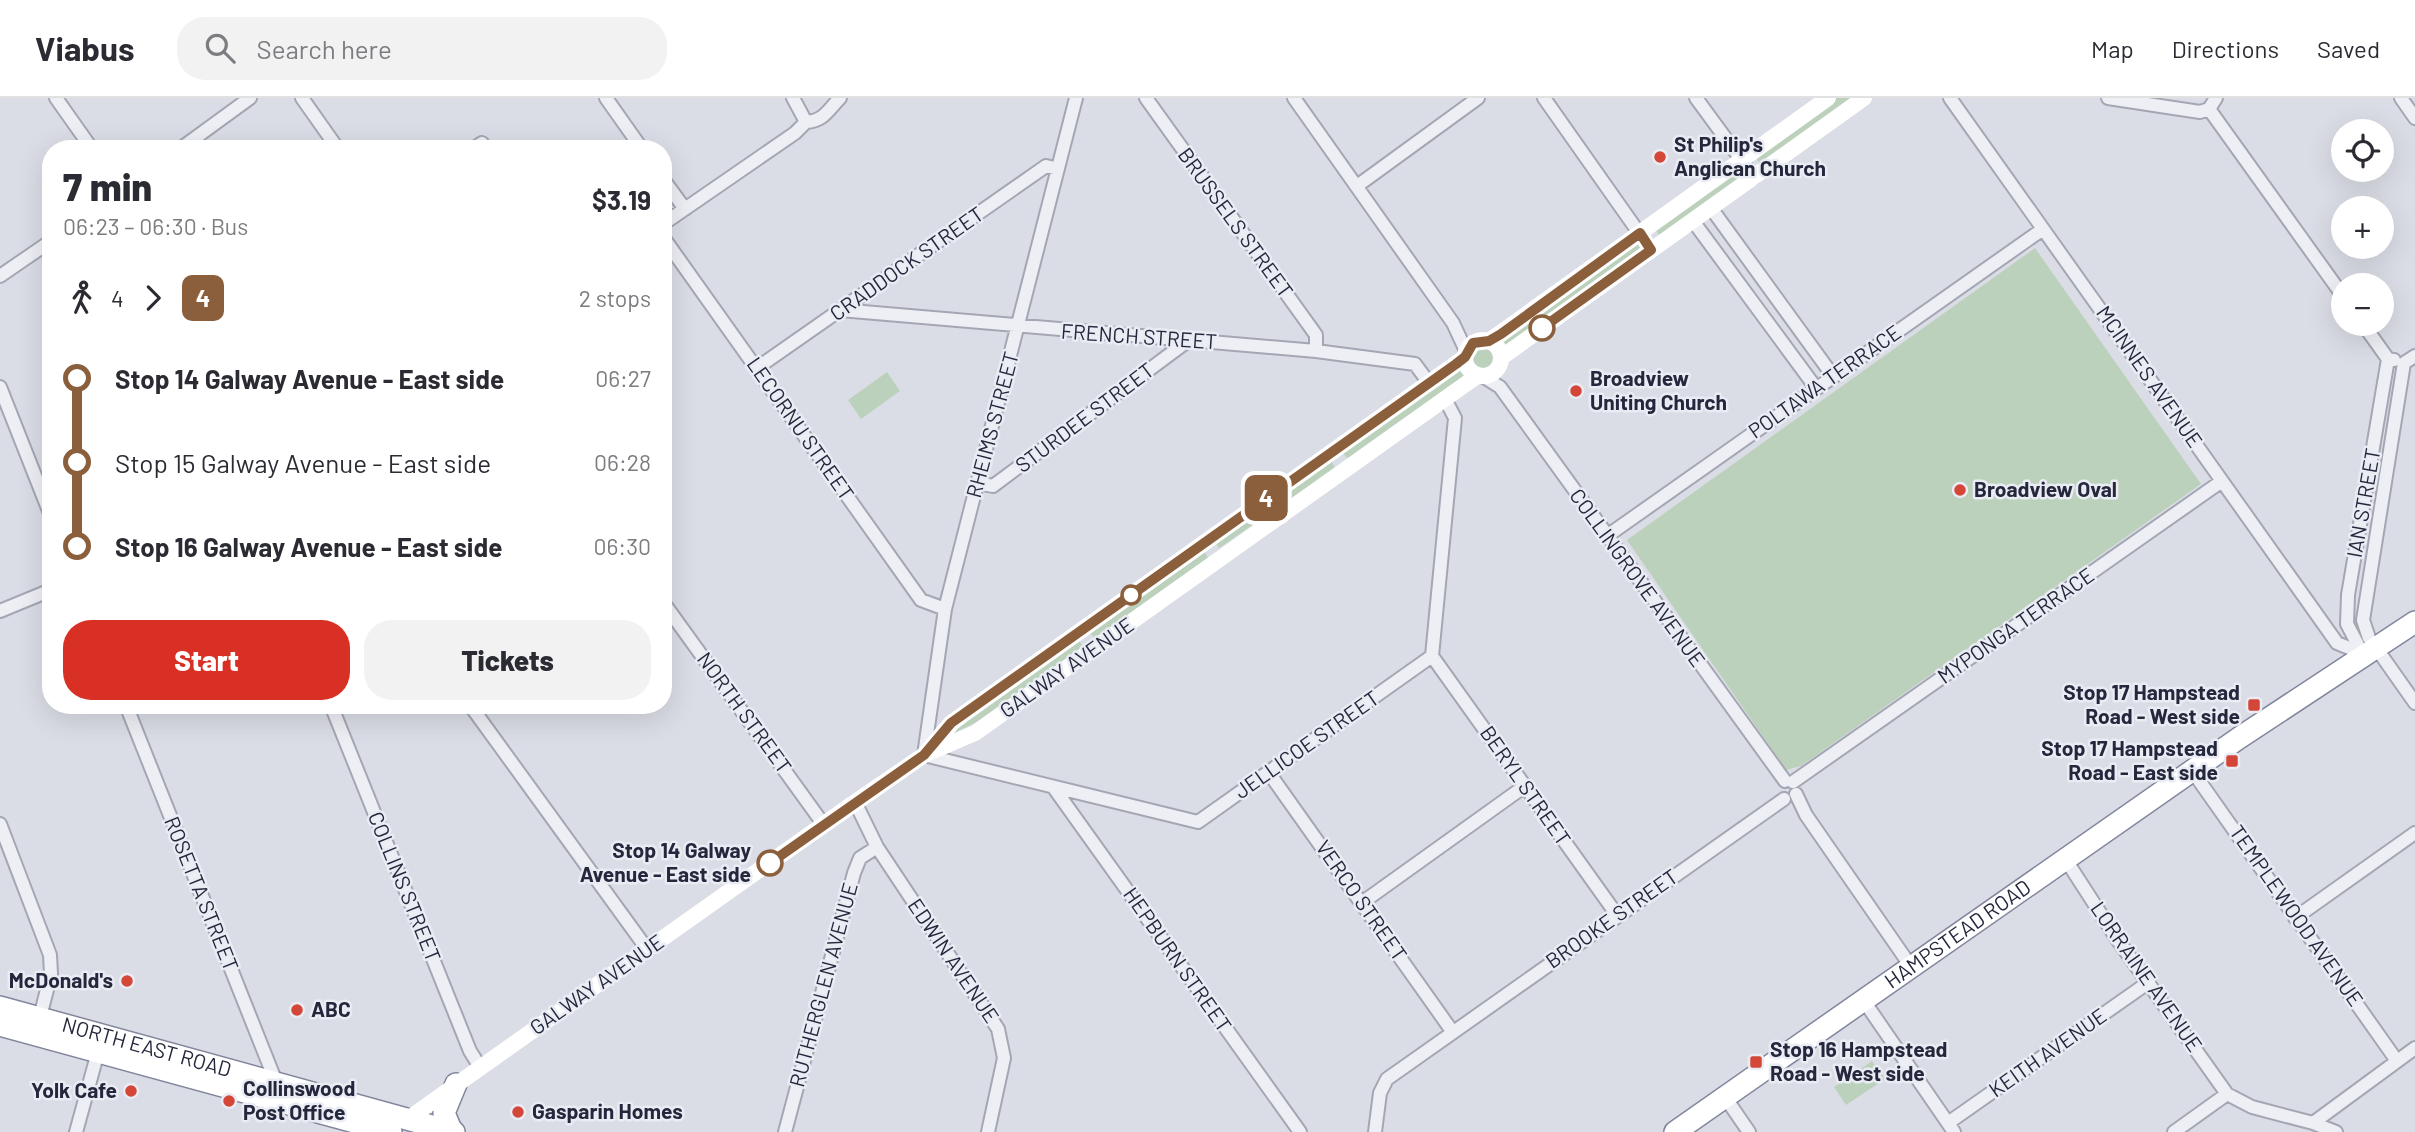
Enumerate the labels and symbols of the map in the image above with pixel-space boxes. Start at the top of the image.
place label: St Philip's Anglican Church [1674,131,1826,180]
street label: BRUSSELS STREET [1173,142,1299,302]
marker: St Philip's Anglican Church [1652,149,1668,165]
street label: CRADDOCK STREET [824,200,988,325]
street label: MCINNES AVENUE [2092,300,2208,452]
unlabelled marker [1529,315,1555,341]
street label: FRENCH STREET [1060,318,1218,353]
street label: POLTAWA TERRACE [1743,319,1905,443]
street label: RHEIMS STREET [960,349,1023,500]
street label: LECORNU STREET [742,352,860,505]
street label: STURDEE STREET [1010,357,1158,477]
place label: Broadview Uniting Church [1590,365,1727,414]
marker: Broadview Uniting Church [1568,383,1584,399]
street label: IAN STREET [2341,446,2384,559]
line badge: 4 [1243,475,1289,521]
place label: Broadview Oval [1974,476,2117,501]
marker: Broadview Oval [1952,482,1968,498]
street label: COLLINGROVE AVENUE [1565,483,1711,671]
street label: MYPONGA TERRACE [1932,561,2098,688]
unlabelled marker [1121,585,1141,605]
street label: GALWAY AVENUE [994,611,1138,722]
street label: NORTH STREET [693,647,798,778]
place label: Stop 17 Hampstead Road - West side [2063,679,2240,728]
street label: JELLICOE STREET [1229,685,1383,803]
marker: Stop 17 Hampstead Road - West side [2246,697,2262,713]
street label: BERYL STREET [1476,720,1577,850]
place label: Stop 17 Hampstead Road - East side [2041,735,2218,784]
marker: Stop 17 Hampstead Road - East side [2224,753,2240,769]
street label: COLLINS STREET [364,808,447,965]
street label: ROSETTA STREET [160,812,245,974]
street label: TEMPLEWOOD AVENUE [2225,820,2369,1011]
street label: VERCO STREET [1311,835,1413,965]
place label: Stop 14 Galway Avenue - East side [580,837,751,886]
marker: Stop 14 Galway Avenue - East side [757,850,783,876]
street label: BROOKE STREET [1540,863,1682,973]
street label: HAMPSTEAD ROAD [1879,874,2035,993]
street label: RUTHERGLEN AVENUE [783,880,862,1090]
street label: HEPBURN STREET [1119,882,1237,1036]
street label: EDWIN AVENUE [903,893,1005,1027]
street label: LORRAINE AVENUE [2086,896,2208,1056]
street label: GALWAY AVENUE [524,928,668,1039]
place label: McDonald's [9,967,113,992]
marker: McDonald's [119,973,135,989]
place label: ABC [311,996,351,1021]
marker: ABC [289,1002,305,1018]
street label: KEITH AVENUE [1983,1002,2111,1102]
street label: NORTH EAST ROAD [60,1011,234,1081]
place label: Stop 16 Hampstead Road - West side [1770,1036,1948,1085]
marker: Stop 16 Hampstead Road - West side [1748,1054,1764,1070]
place label: Collinswood Post Office [243,1075,355,1124]
place label: Yolk Cafe [31,1077,117,1102]
marker: Yolk Cafe [123,1083,139,1099]
marker: Collinswood Post Office [221,1093,237,1109]
place label: Gasparin Homes [532,1098,683,1123]
marker: Gasparin Homes [510,1104,526,1120]

